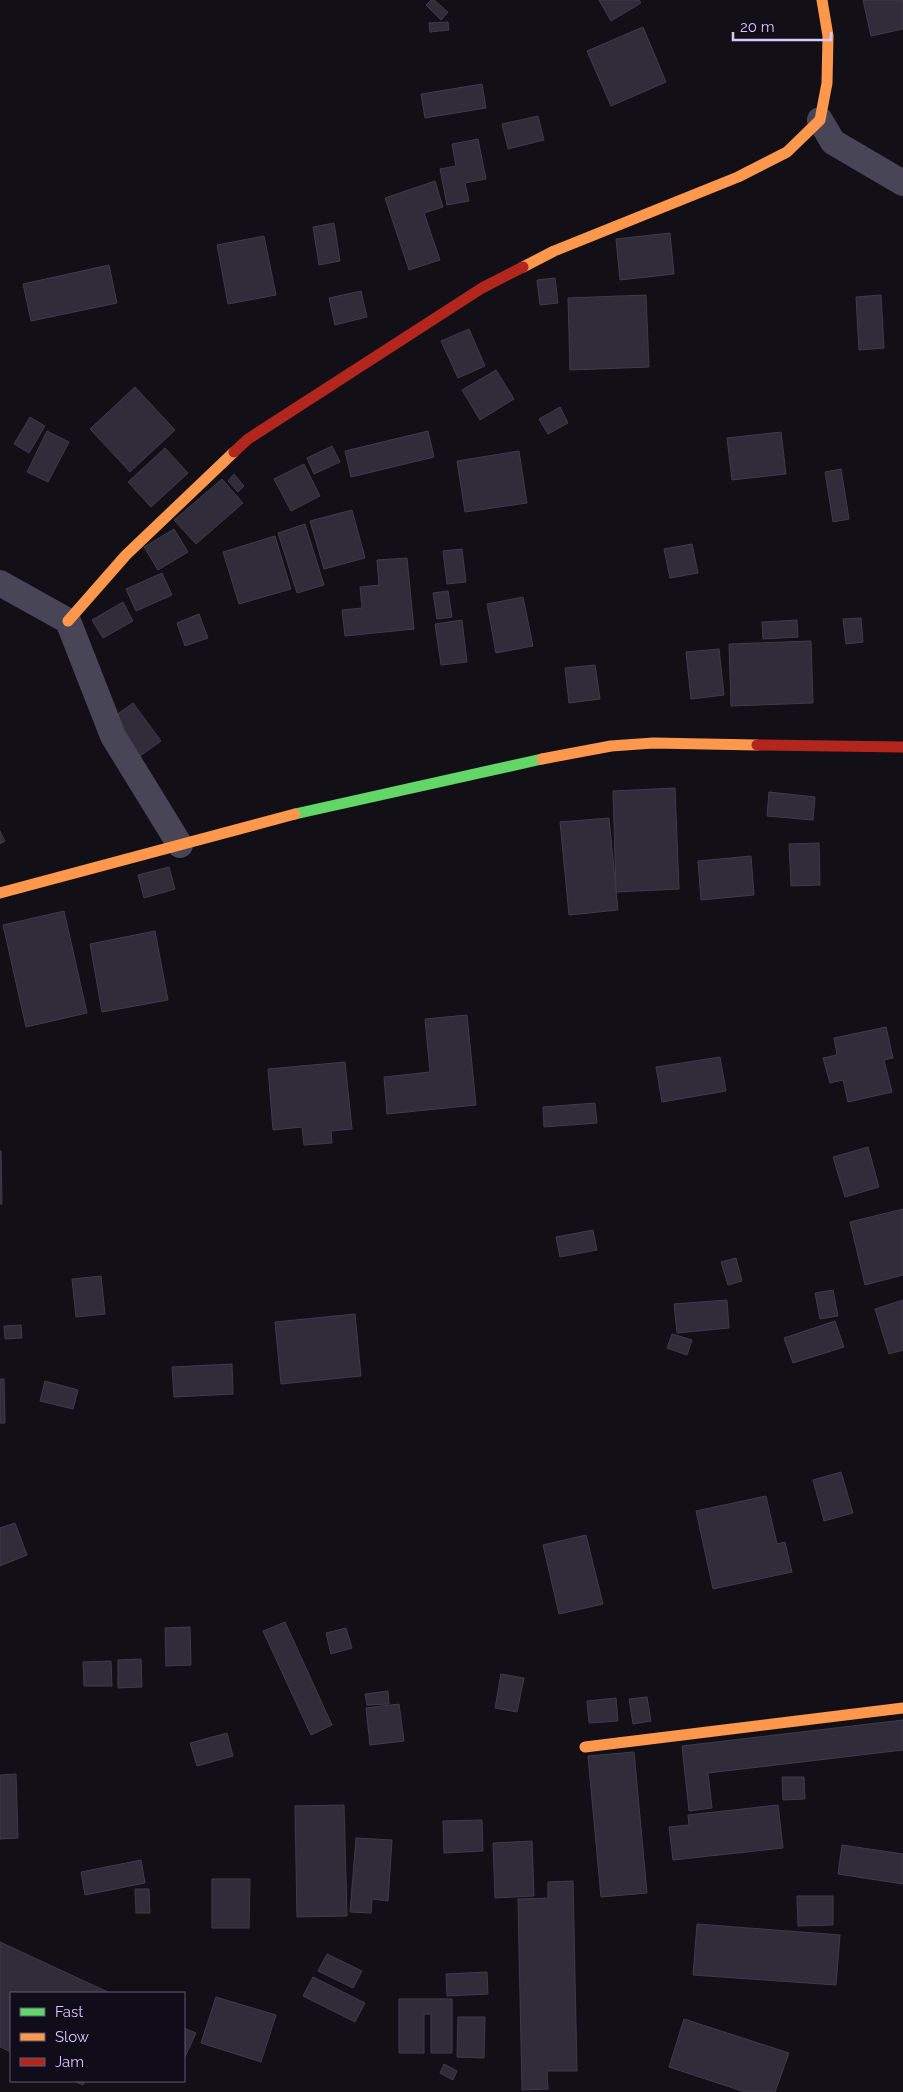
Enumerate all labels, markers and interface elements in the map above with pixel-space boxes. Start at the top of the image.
scale bar [733,10,830,42]
text: 20 m [740,18,775,36]
legend [10,1992,185,2082]
text: Fast [55,2003,83,2021]
text: Slow [55,2028,89,2046]
text: Jam [55,2053,84,2071]

